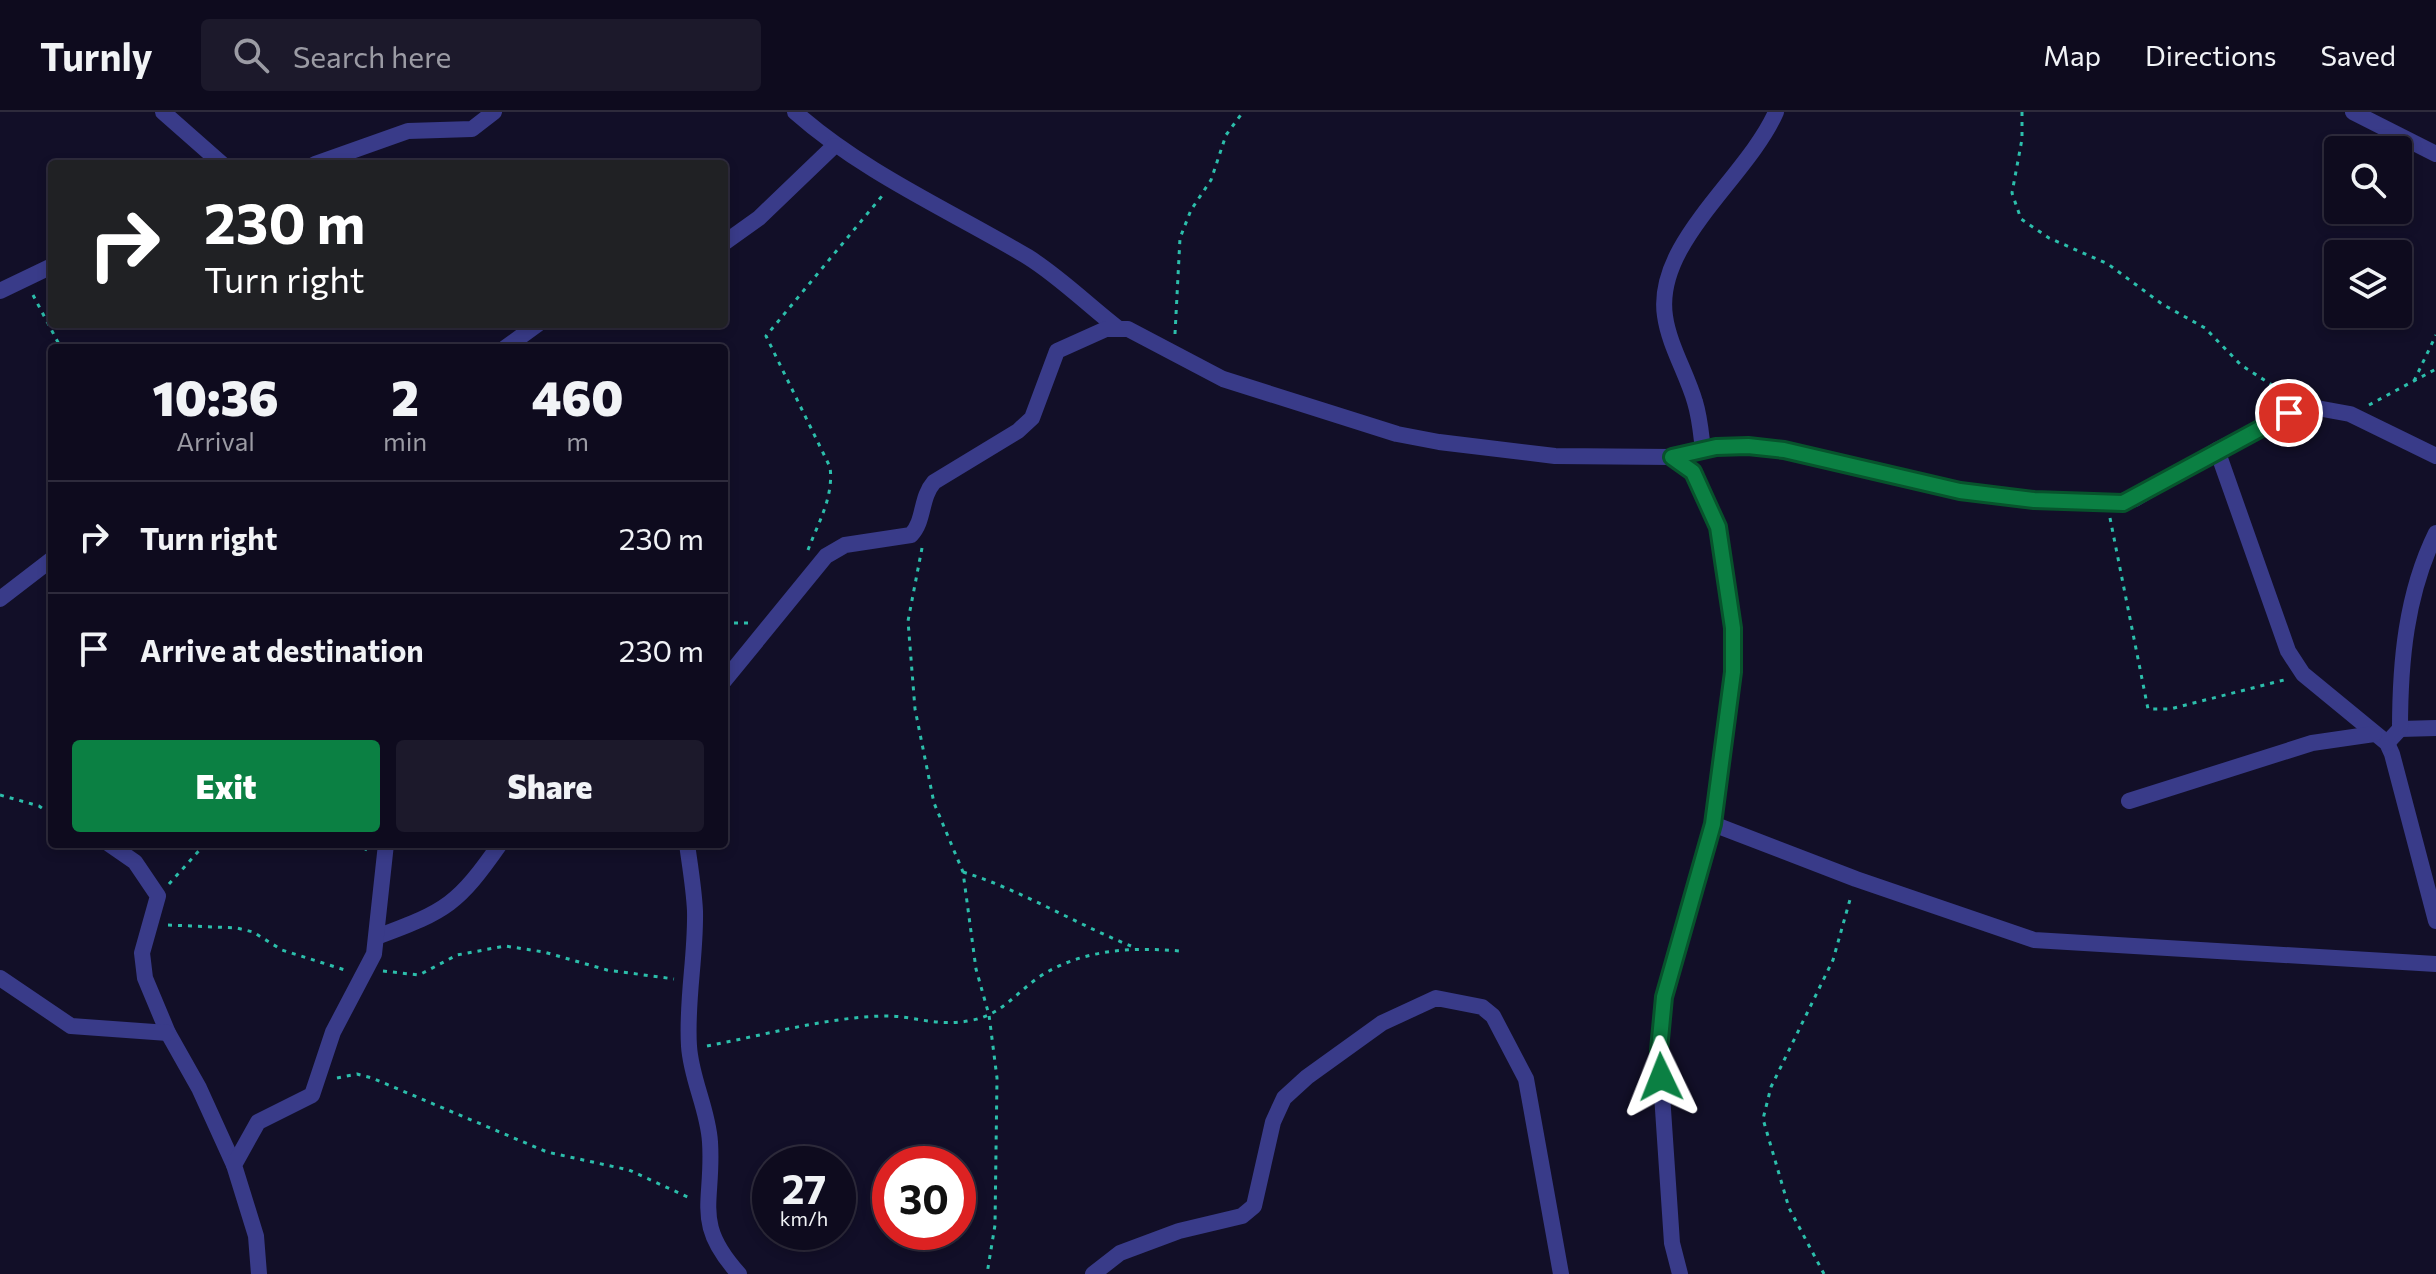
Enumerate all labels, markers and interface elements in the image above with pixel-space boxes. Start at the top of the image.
search box [201,19,761,91]
text: Turnly [40,32,153,79]
icon: search [229,33,273,77]
text: Search here [293,37,451,74]
text: Map [2043,38,2101,72]
text: Directions [2145,38,2276,72]
text: Saved [2320,38,2396,72]
map controls [2324,136,2412,328]
button: search [2324,136,2412,224]
text: 230 m [204,187,365,256]
icon: right [72,192,176,296]
button: layers [2324,240,2412,328]
text: Turn right [204,256,365,300]
text: 10:36 [152,367,279,426]
text: 2 [391,367,419,426]
text: 460 [532,367,624,426]
pin [2255,379,2323,447]
icon: arrive [2267,391,2311,435]
text: Arrival [176,425,255,456]
text: min [383,425,427,456]
text: m [566,425,589,456]
icon: right [72,515,116,559]
text: Turn right [140,519,277,556]
text: 230 m [619,519,704,556]
icon: arrive [72,627,116,671]
text: Arrive at destination [140,631,424,668]
text: 230 m [619,631,704,668]
button: Exit [72,740,380,832]
button: Share [396,740,704,832]
position arrow [1619,1035,1703,1119]
speed limit sign: 30 [872,1146,976,1250]
text: 27 [782,1163,826,1212]
text: km/h [780,1206,828,1230]

